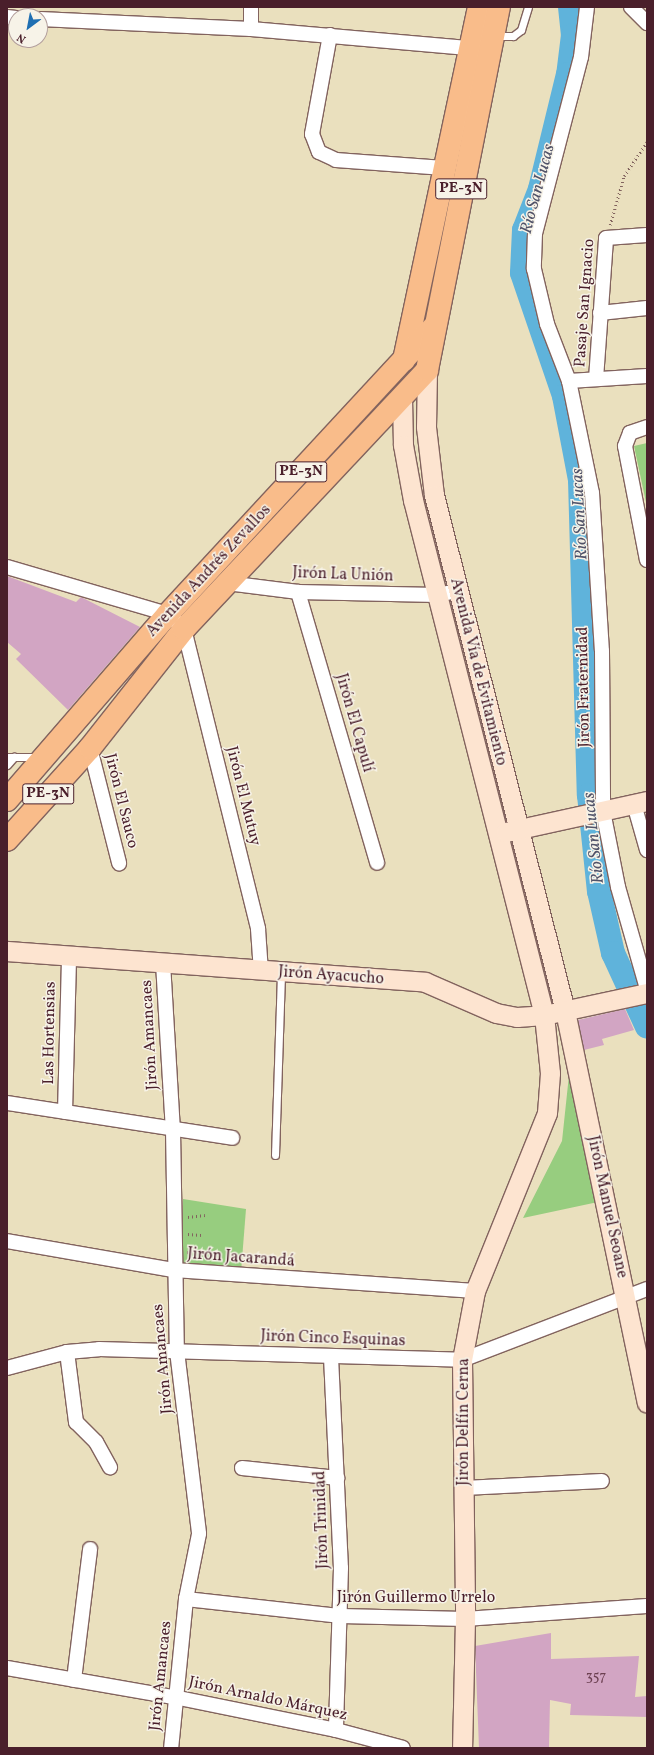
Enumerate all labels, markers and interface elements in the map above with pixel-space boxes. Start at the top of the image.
north arrow [8,8,48,48]
text: N [15,29,29,46]
water label: Río San Lucas [516,142,560,236]
road number: PE-3N [435,176,487,202]
street label: Pasaje San Ignacio [571,238,599,368]
road number: PE-3N [275,459,327,485]
water label: Río San Lucas [567,468,593,560]
street label: Avenida Andrés Zevallos [143,501,275,641]
street label: Jirón La Unión [292,564,394,586]
street label: Avenida Vía de Evitamiento [445,576,511,768]
street label: Jirón Fraternidad [573,626,595,748]
street label: Jirón El Capulí [331,671,377,775]
street label: Jirón El Mutuy [221,744,265,848]
street label: Jirón El Sauco [100,752,142,850]
road number: PE-3N [22,781,74,807]
water label: Río San Lucas [579,791,609,885]
street label: Jirón Ayacucho [277,963,385,989]
street label: Jirón Amancaes [138,979,162,1091]
street label: Las Hortensias [39,981,61,1085]
street label: Jirón Manuel Seoane [583,1134,631,1280]
street label: Jirón Jacarandá [187,1245,295,1271]
street label: Jirón Amancaes [149,1303,177,1415]
street label: Jirón Cinco Esquinas [260,1327,406,1351]
street label: Jirón Delfín Cerna [454,1358,474,1486]
street label: Jirón Trinidad [311,1470,333,1570]
street label: Jirón Guillermo Urrelo [337,1588,495,1608]
street label: Jirón Amancaes [146,1620,176,1732]
house number: 357 [586,1669,606,1685]
street label: Jirón Arnaldo Márquez [187,1673,349,1725]

